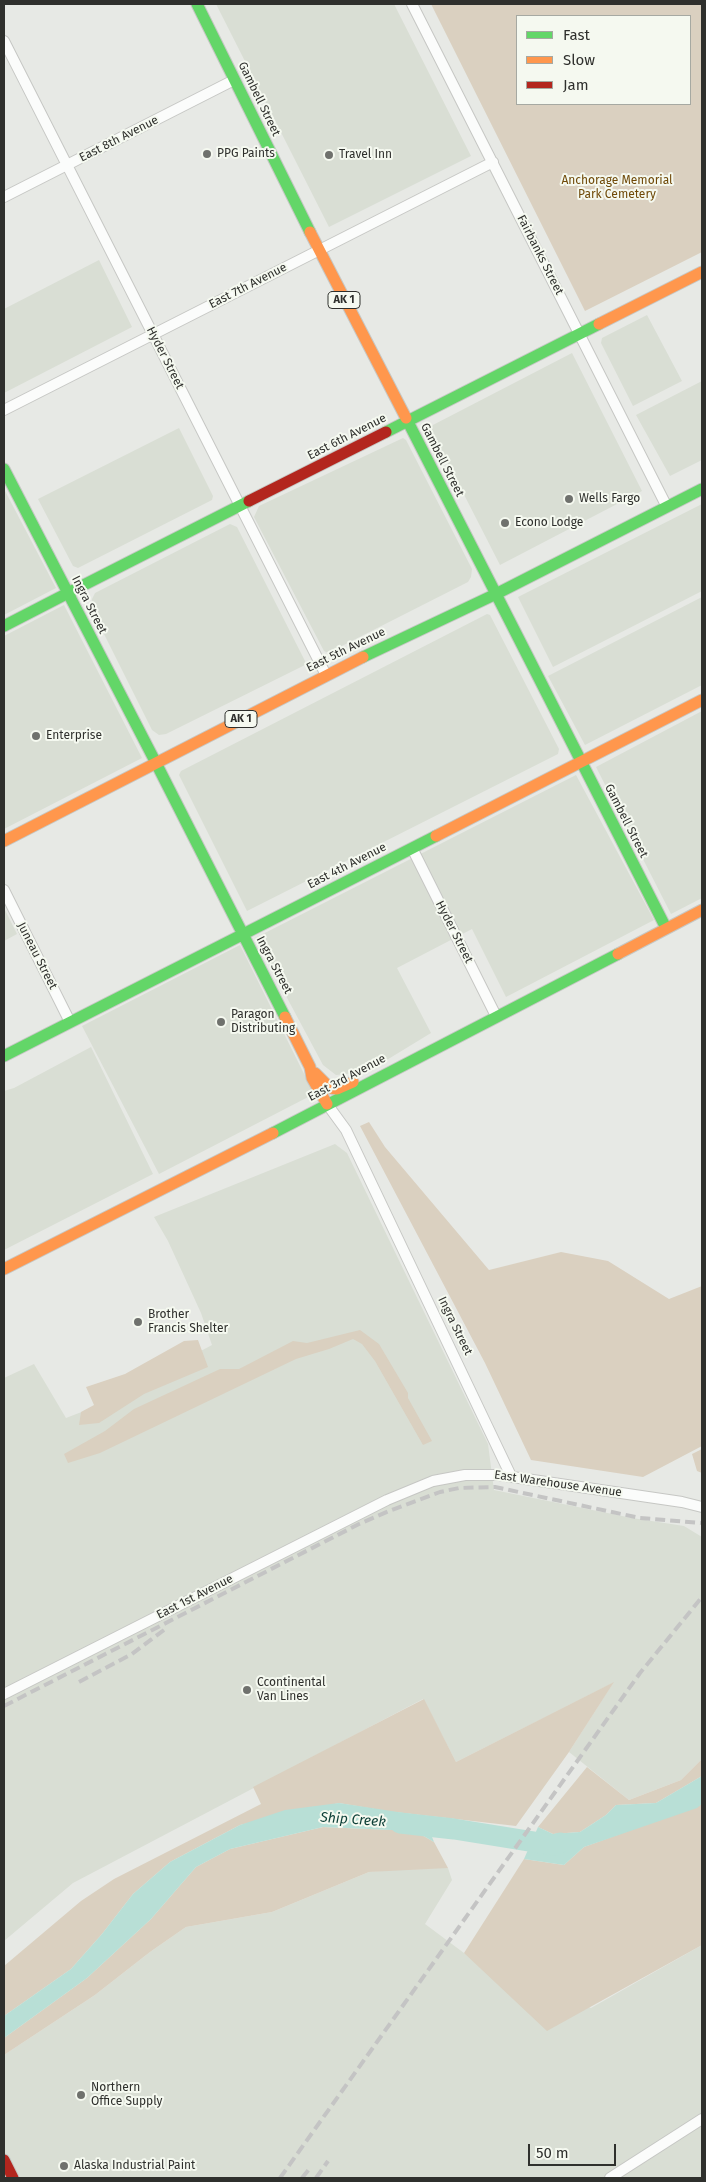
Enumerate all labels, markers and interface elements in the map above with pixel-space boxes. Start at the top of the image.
legend [516,15,691,105]
text: Fast [563,26,590,44]
text: Slow [563,51,595,69]
street label: Gambell Street [235,60,283,138]
text: Jam [563,76,589,94]
street label: East 8th Avenue [77,113,161,165]
place label: PPG Paints [217,147,275,161]
marker: PPG Paints [201,148,213,160]
place label: Travel Inn [339,148,392,162]
marker: Travel Inn [323,149,335,161]
park label: Anchorage Memorial Park Cemetery [561,174,673,202]
street label: Fairbanks Street [514,213,566,297]
street label: East 7th Avenue [207,260,289,312]
road number: AK 1 [328,292,360,308]
street label: Hyder Street [143,324,187,392]
street label: East 6th Avenue [305,411,389,463]
street label: Gambell Street [417,421,467,499]
place label: Wells Fargo [579,492,640,506]
marker: Wells Fargo [563,493,575,505]
place label: Econo Lodge [515,516,583,530]
marker: Econo Lodge [499,517,511,529]
street label: Ingra Street [68,574,110,636]
street label: East 5th Avenue [304,625,388,675]
road number: AK 1 [225,711,257,728]
place label: Enterprise [46,729,102,743]
marker: Enterprise [30,730,42,742]
street label: Gambell Street [601,782,651,860]
street label: East 4th Avenue [305,840,389,892]
street label: Hyder Street [432,898,476,966]
street label: Juneau Street [14,920,60,992]
street label: Ingra Street [253,934,295,996]
place label: Paragon Distributing [231,1008,295,1036]
marker: Paragon Distributing [215,1016,227,1028]
street label: East 3rd Avenue [306,1051,388,1105]
street label: Ingra Street [435,1294,475,1358]
place label: Brother Francis Shelter [148,1308,228,1336]
marker: Brother Francis Shelter [132,1316,144,1328]
street label: East Warehouse Avenue [493,1468,623,1500]
street label: East 1st Avenue [154,1572,236,1622]
place label: Ccontinental Van Lines [257,1676,326,1704]
marker: Ccontinental Van Lines [241,1684,253,1696]
water label: Ship Creek [320,1809,386,1831]
place label: Northern Office Supply [91,2081,163,2109]
marker: Northern Office Supply [75,2089,87,2101]
scale bar [531,2134,618,2166]
text: 50 m [536,2144,569,2162]
place label: Alaska Industrial Paint [74,2159,195,2173]
marker: Alaska Industrial Paint [58,2160,70,2172]

